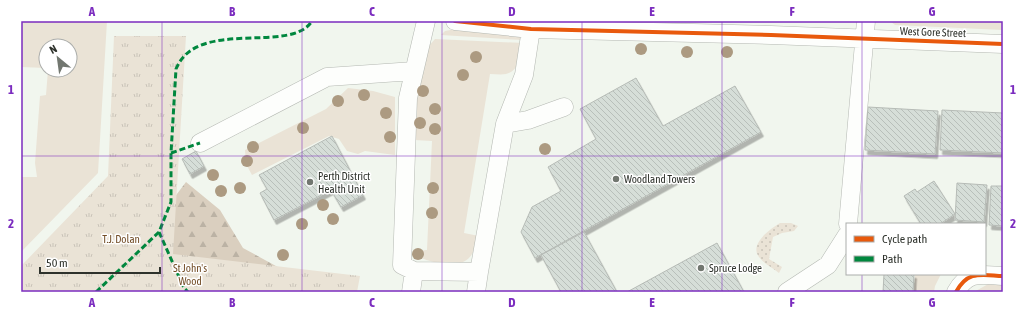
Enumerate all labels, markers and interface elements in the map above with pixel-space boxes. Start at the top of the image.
text: A [88,4,96,19]
text: B [229,4,236,19]
text: C [369,4,375,19]
text: D [508,4,516,19]
text: E [649,4,655,19]
text: F [789,4,795,19]
text: G [929,4,936,19]
street label: West Gore Street [900,25,966,39]
north arrow [38,38,78,78]
text: N [47,42,59,56]
text: 1 [8,82,14,97]
text: 1 [1010,82,1016,97]
place label: Perth District Health Unit [318,170,370,195]
place label: Woodland Towers [624,173,695,185]
marker: Woodland Towers [611,174,621,184]
marker: Perth District Health Unit [305,177,315,187]
text: 2 [8,216,14,231]
text: 2 [1010,216,1016,231]
legend [846,223,986,275]
text: Cycle path [882,232,927,246]
park label: T.J. Dolan [102,233,140,245]
scale bar [40,249,160,275]
text: Path [882,252,903,266]
text: 50 m [46,256,68,270]
park label: St John's Wood [173,262,207,287]
place label: Spruce Lodge [709,262,762,274]
marker: Spruce Lodge [696,263,706,273]
text: A [88,295,96,310]
text: B [229,295,236,310]
text: C [369,295,375,310]
text: D [508,295,516,310]
text: E [649,295,655,310]
text: F [789,295,795,310]
text: G [929,295,936,310]

